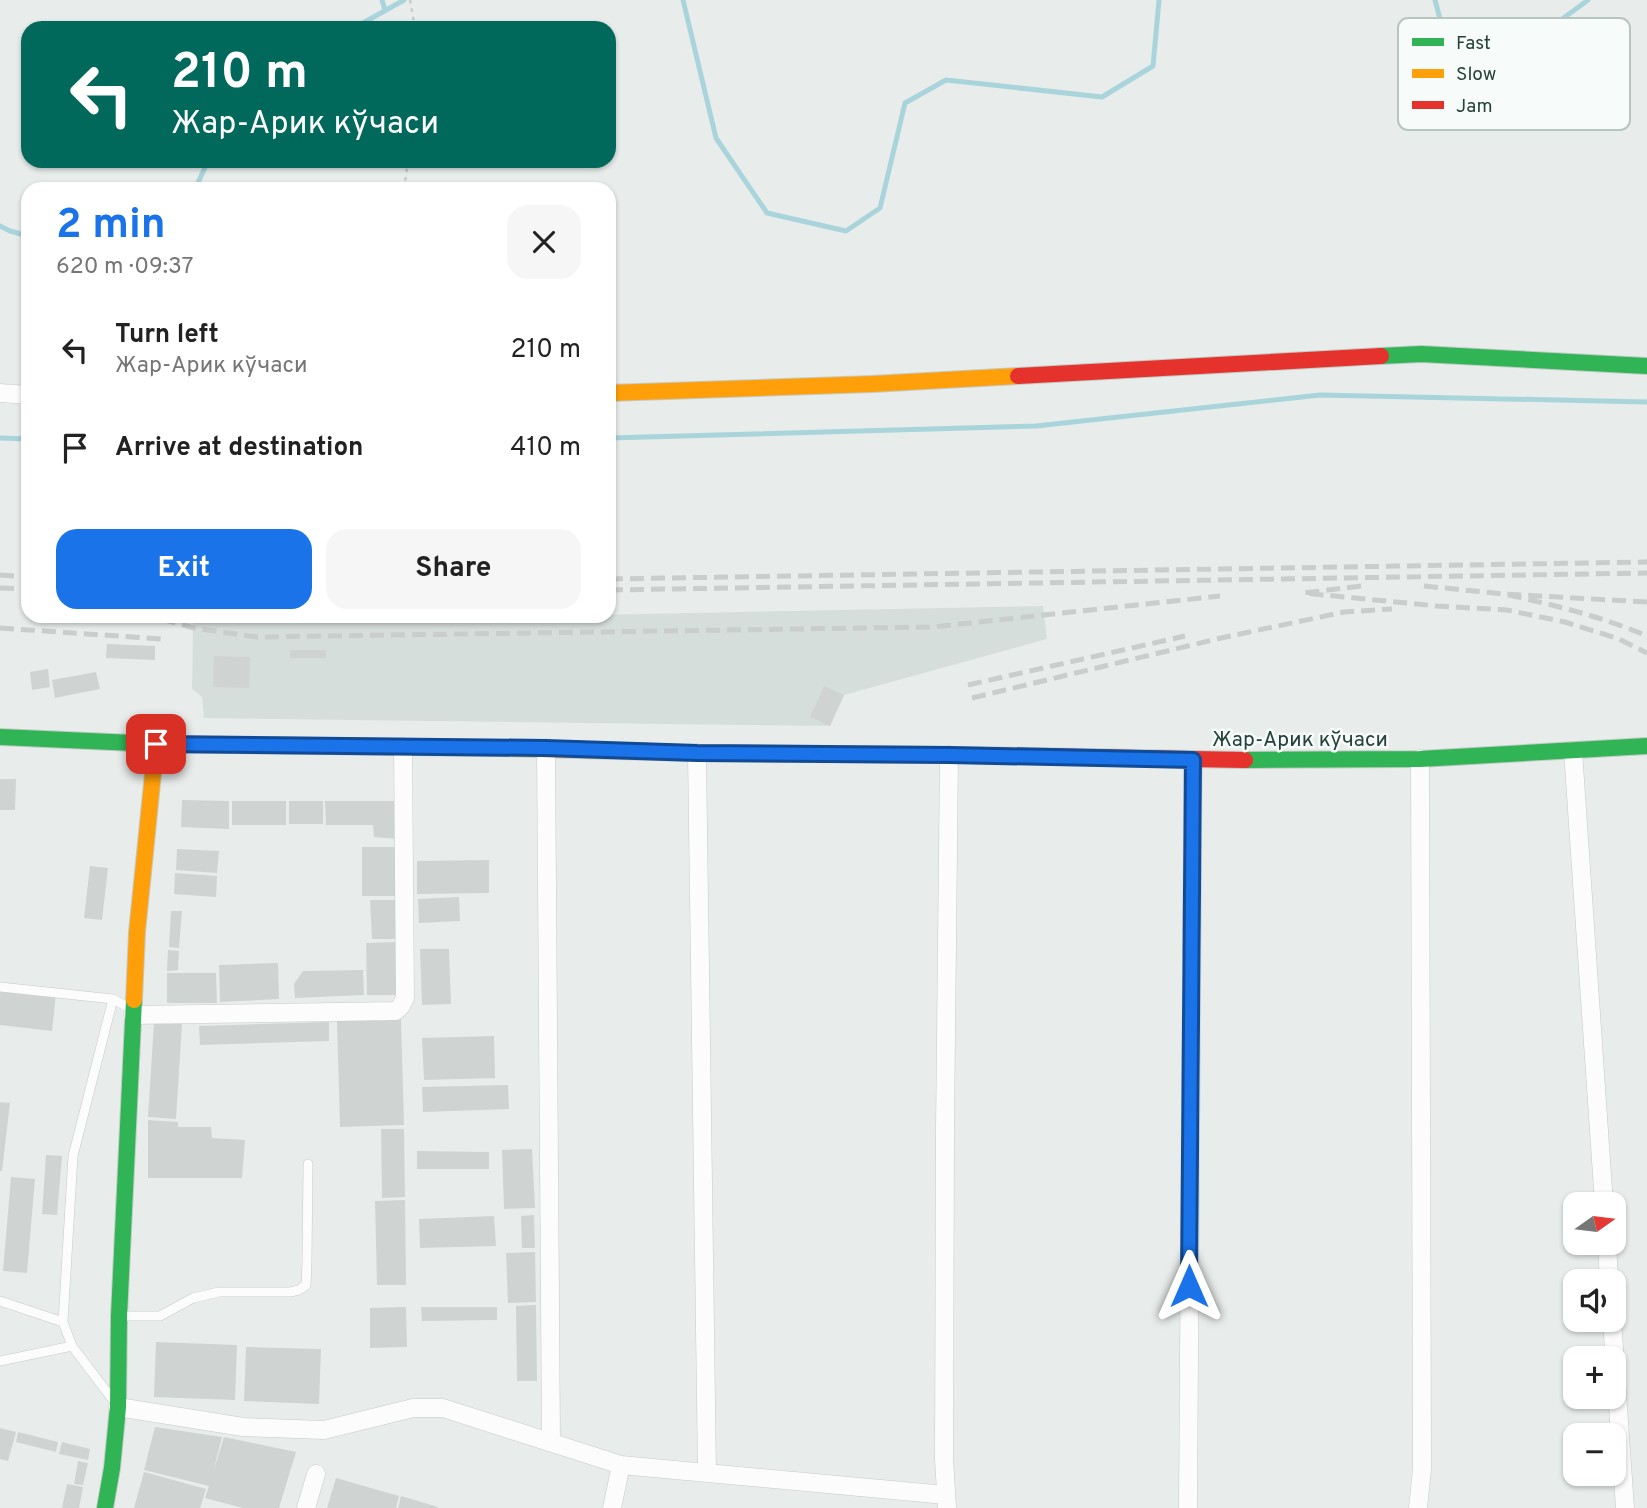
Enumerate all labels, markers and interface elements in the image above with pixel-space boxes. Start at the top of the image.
legend [1398,18,1630,130]
text: Fast [1456,32,1491,56]
text: 210 m [171,44,308,106]
icon: left [56,49,147,140]
text: Slow [1456,63,1496,87]
text: Jam [1456,95,1493,119]
text: Жар-Арик кўчаси [171,105,439,145]
text: 2 min [56,200,166,253]
button: close [507,205,581,279]
text: 620 m · 09:37 [56,253,194,282]
text: Turn left [115,319,219,352]
icon: left [56,331,94,369]
text: 210 m [511,334,581,367]
text: Жар-Арик кўчаси [115,352,308,381]
icon: arrive [56,429,94,467]
text: Arrive at destination [115,432,363,465]
text: 410 m [510,432,581,465]
button: Exit [56,529,312,609]
button: Share [326,529,581,609]
pin [126,714,186,774]
icon: arrive [137,725,175,763]
street label: Жар-Арик кўчаси [1212,727,1388,754]
north arrow [1563,1192,1626,1255]
map controls [1563,1192,1626,1486]
position arrow [1152,1249,1226,1323]
button: sound [1563,1269,1626,1332]
button: + [1563,1346,1626,1409]
button: − [1563,1423,1626,1486]

